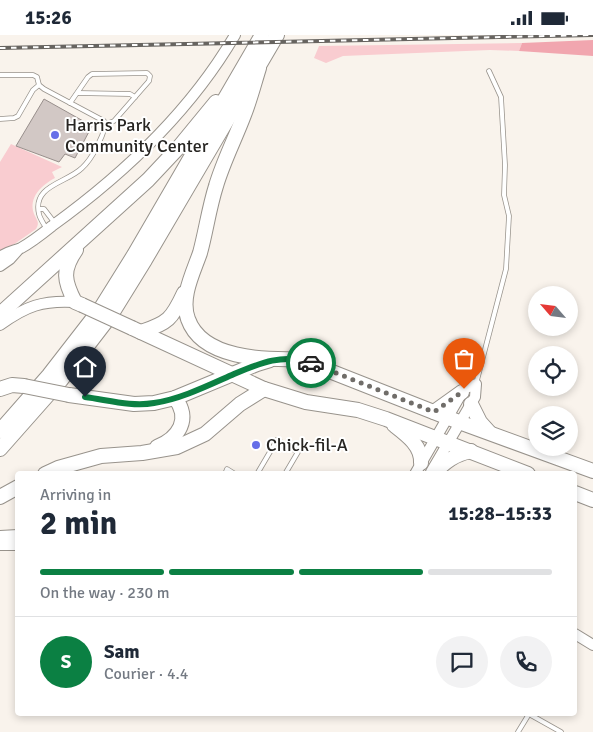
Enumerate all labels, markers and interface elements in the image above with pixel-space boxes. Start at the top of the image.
text: 15:26 [25,6,72,30]
place label: Harris Park Community Center [65,114,209,157]
marker: Harris Park Community Center [49,129,61,141]
north arrow [528,286,578,336]
map controls [528,286,578,456]
courier [286,338,336,388]
pin [443,338,485,389]
icon: bag [450,345,478,373]
pin [64,346,106,397]
button: locate [528,346,578,396]
icon: car [297,349,325,377]
icon: home [71,353,99,381]
button: layers [528,406,578,456]
place label: Chick-fil-A [266,434,348,456]
marker: Chick-fil-A [250,439,262,451]
text: Arriving in [40,485,111,505]
text: 15:28–15:33 [448,502,552,526]
text: 2 min [40,504,117,543]
text: On the way · 230 m [40,583,170,603]
button: chat [436,636,488,688]
button: phone [500,636,552,688]
text: Sam [104,640,140,664]
text: S [61,650,71,674]
text: Courier · 4.4 [104,664,188,684]

